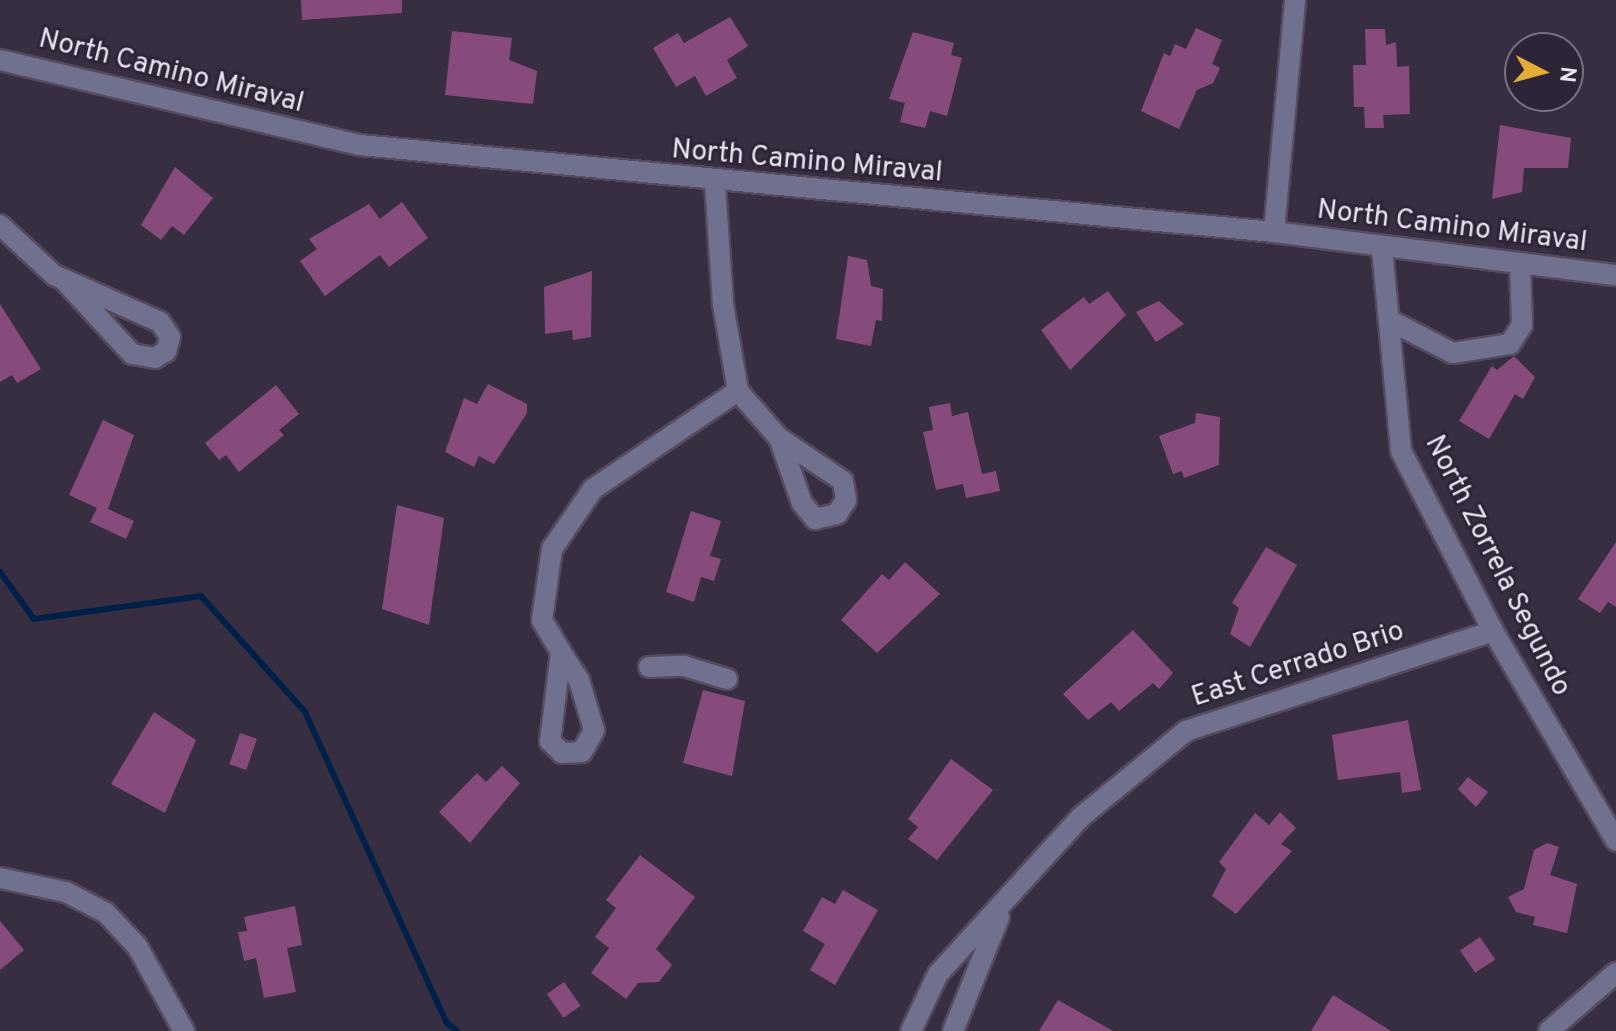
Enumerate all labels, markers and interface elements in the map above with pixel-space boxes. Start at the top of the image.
street label: North Camino Miraval [35,23,307,121]
north arrow [1504,32,1584,112]
text: N [1552,65,1581,84]
street label: North Camino Miraval [670,133,944,191]
street label: North Camino Miraval [1315,194,1589,260]
street label: North Zorrela Segundo [1417,430,1577,702]
street label: East Cerrado Brio [1188,615,1408,715]

